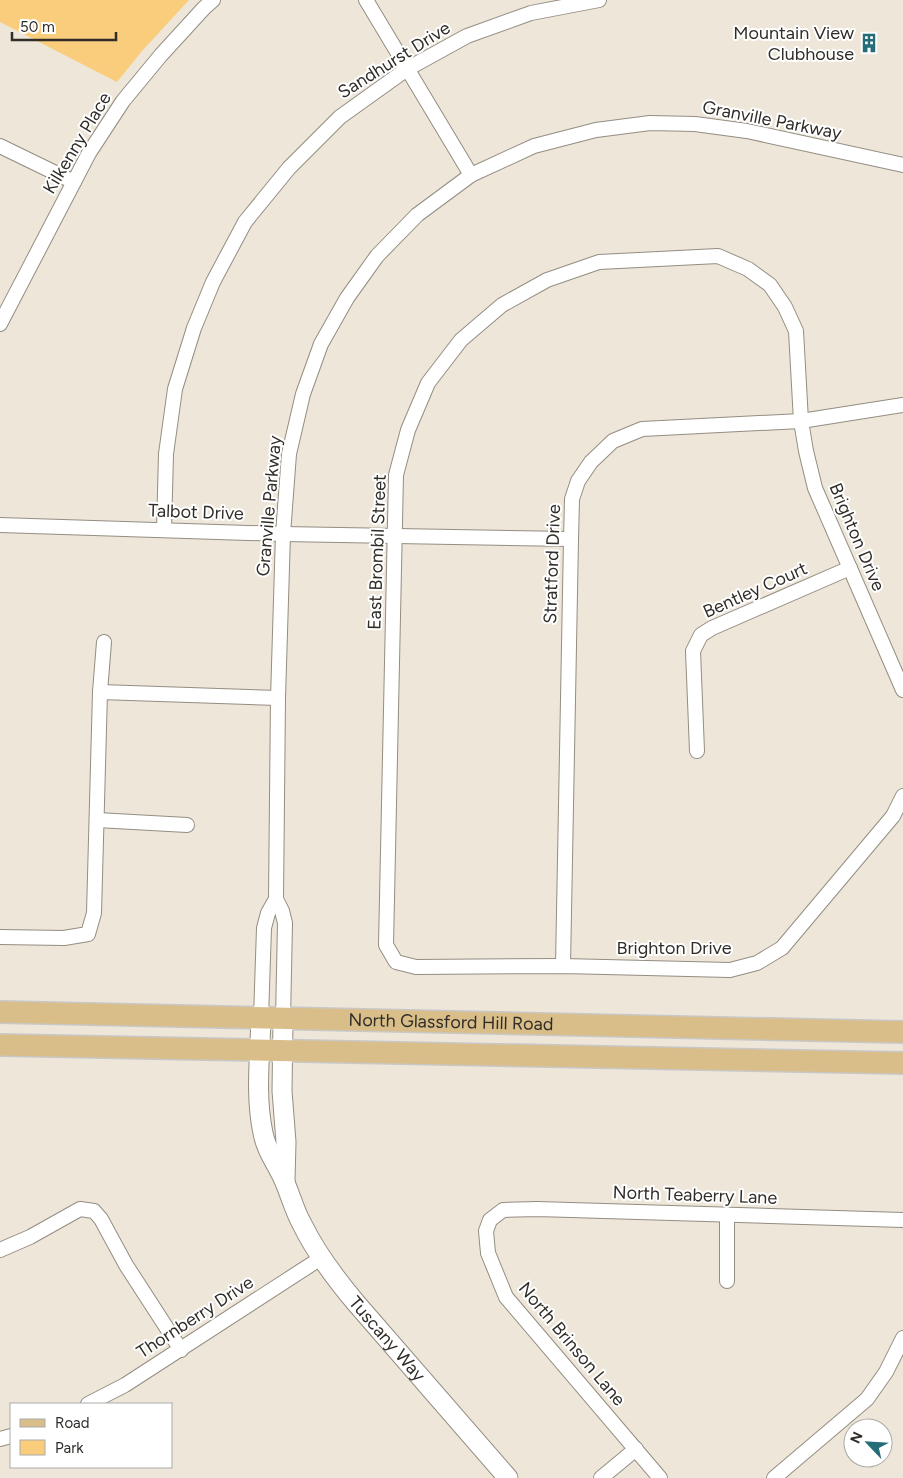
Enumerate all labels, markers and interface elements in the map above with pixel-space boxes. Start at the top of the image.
scale bar [12,10,116,42]
street label: Sandhurst Drive [334,17,454,103]
text: 50 m [20,18,55,36]
place label: Mountain View Clubhouse [733,22,854,65]
building icon: Mountain View Clubhouse [858,32,880,54]
street label: Kilkenny Place [38,88,116,198]
street label: Granville Parkway [701,96,844,144]
street label: Granville Parkway [252,434,286,577]
street label: East Brombil Street [363,474,391,630]
street label: Brighton Drive [824,480,890,594]
street label: Talbot Drive [148,499,244,525]
street label: Stratford Drive [539,504,565,624]
street label: Bentley Court [700,557,811,623]
street label: Brighton Drive [616,937,732,959]
street label: North Glassford Hill Road [348,1009,554,1035]
street label: North Teaberry Lane [612,1181,778,1209]
street label: Thornberry Drive [133,1271,258,1363]
street label: North Brinson Lane [514,1278,630,1410]
street label: Tuscany Way [344,1292,430,1386]
legend [10,1403,172,1468]
text: Road [55,1414,90,1432]
north arrow [843,1418,893,1468]
text: N [847,1429,867,1446]
text: Park [55,1439,84,1457]

